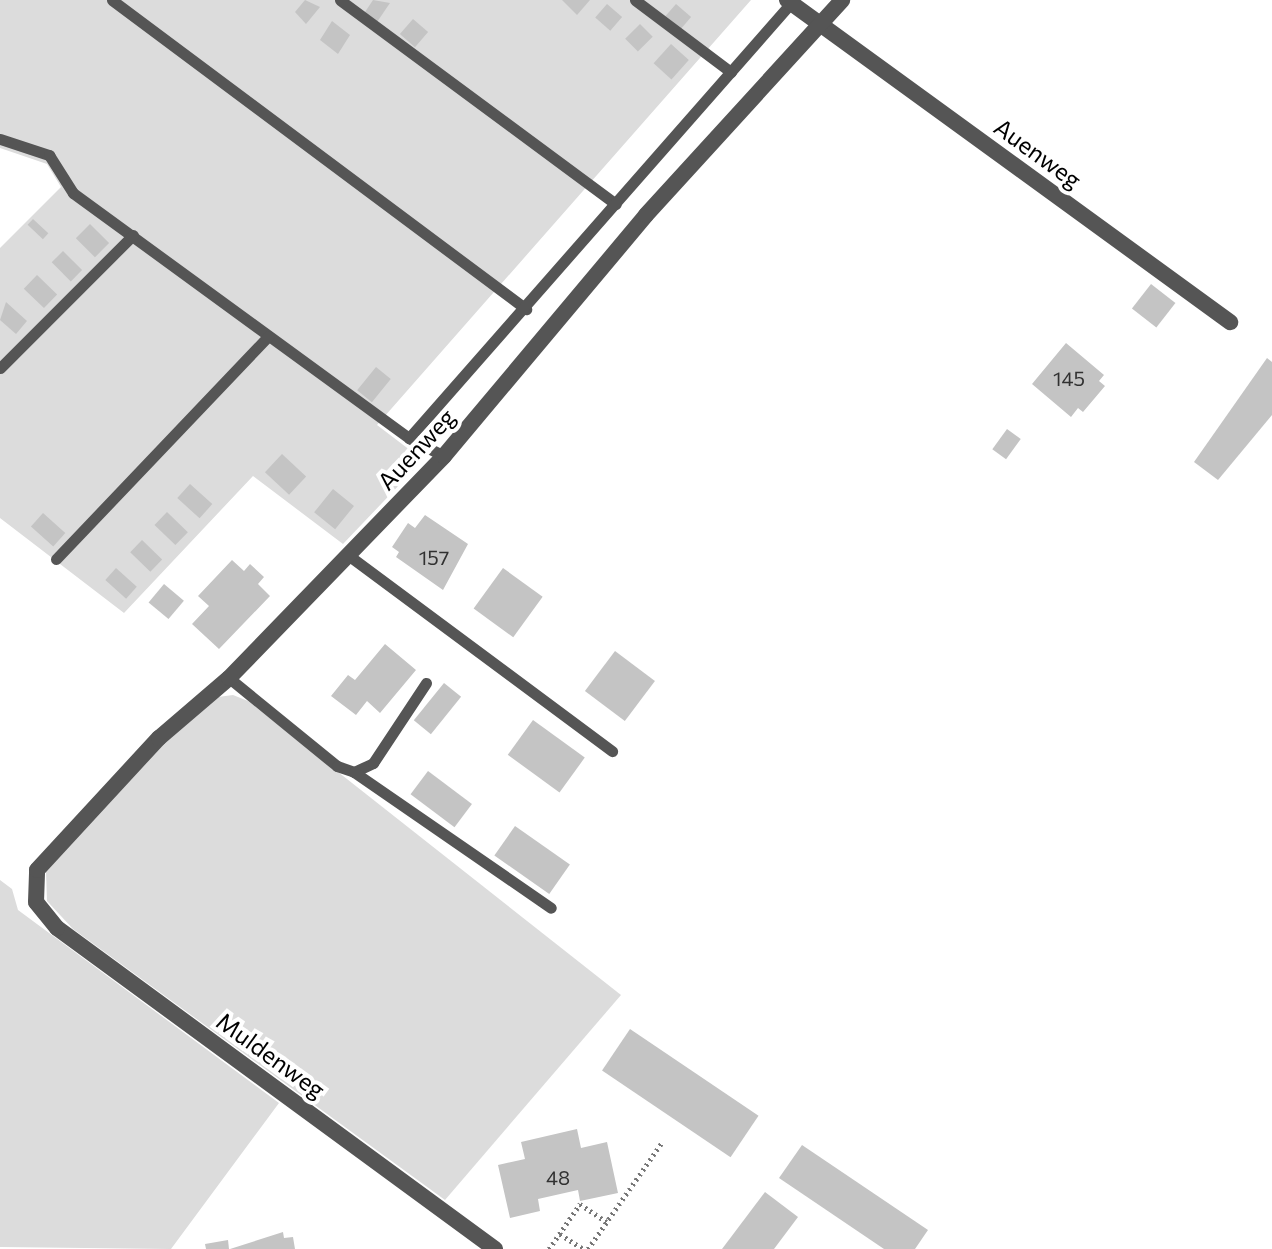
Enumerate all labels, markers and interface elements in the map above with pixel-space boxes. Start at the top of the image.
street label: Auenweg [989,112,1087,194]
house number: 145 [1053,366,1085,390]
street label: Auenweg [371,402,461,496]
house number: 157 [419,545,449,569]
street label: Muldenweg [211,1006,331,1104]
house number: 48 [546,1165,570,1189]

